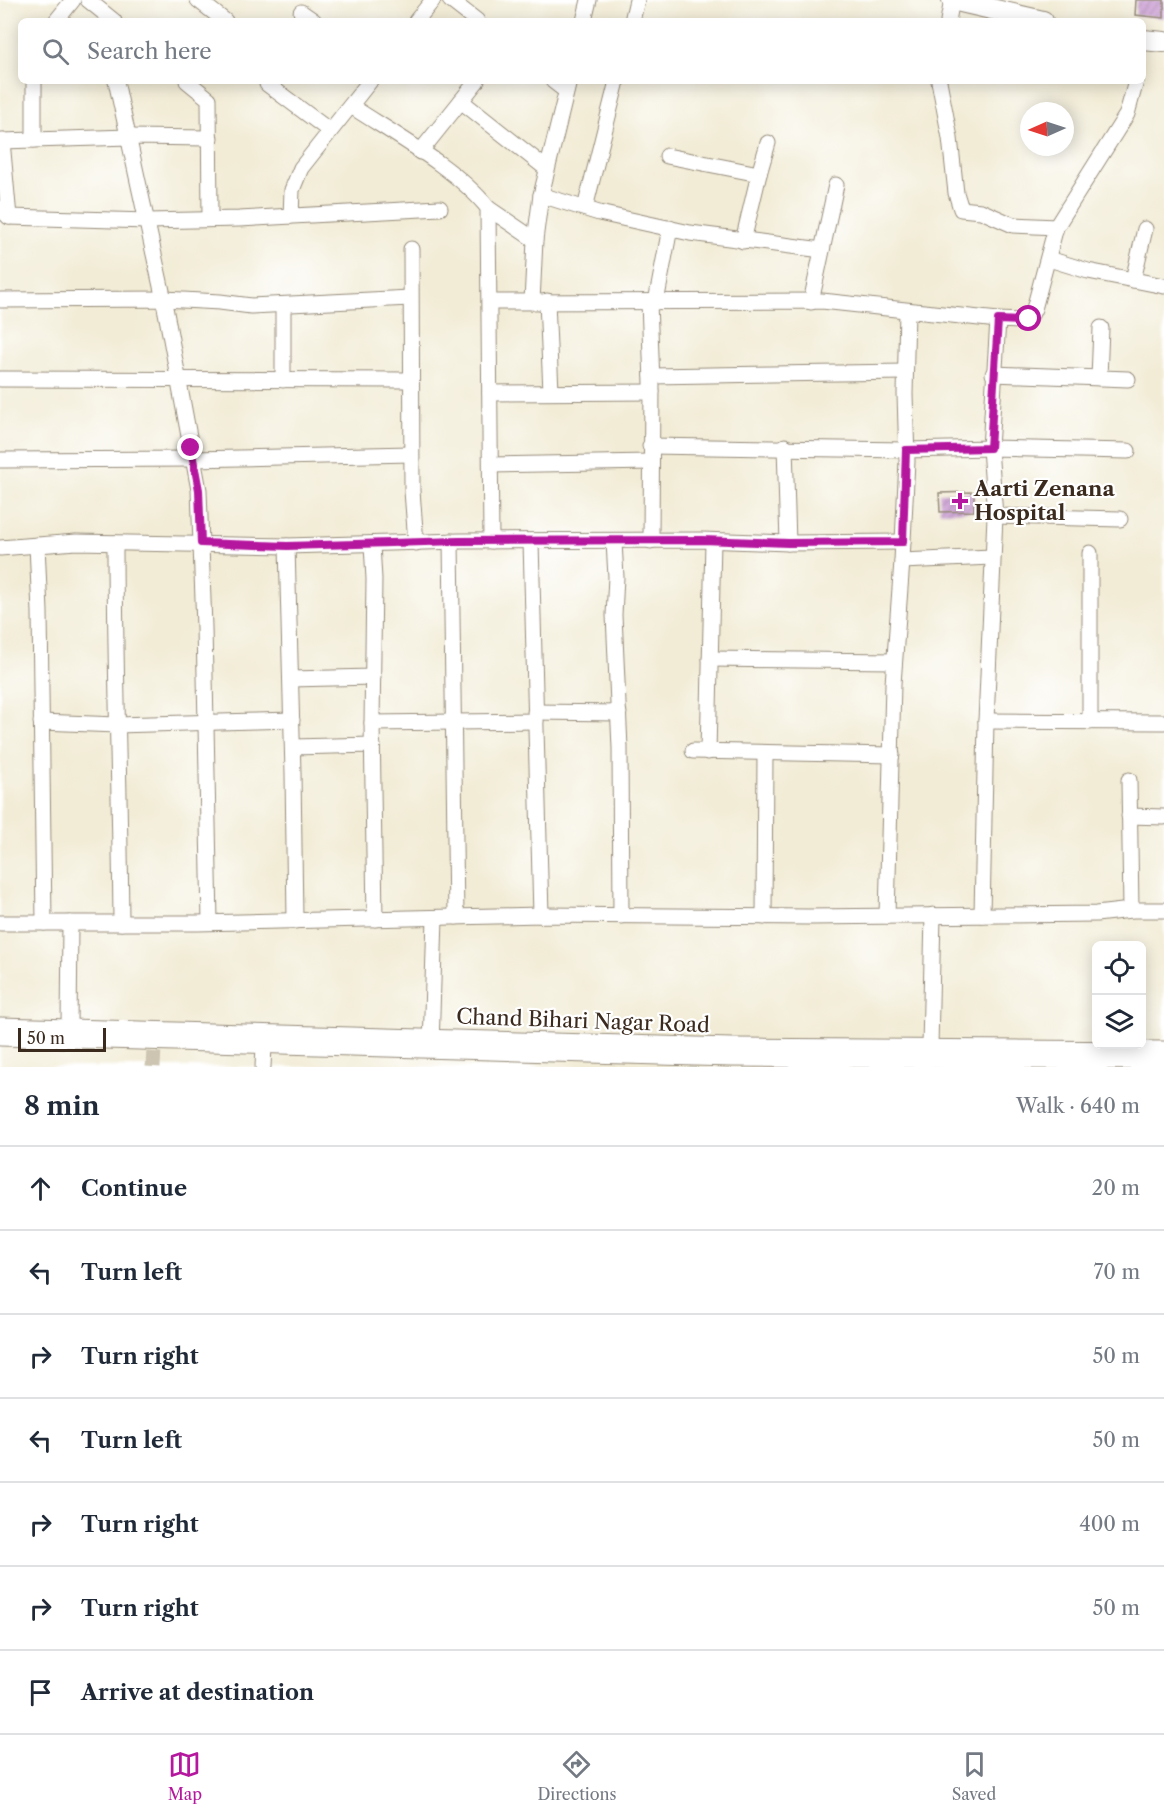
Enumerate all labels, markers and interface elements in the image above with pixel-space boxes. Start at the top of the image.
search box [18,18,1146,84]
icon: search [39,35,72,68]
text: Search here [87,38,212,65]
north arrow [1020,102,1074,156]
route start [1015,305,1041,331]
route end [177,434,203,460]
place label: Aarti Zenana Hospital [973,476,1116,525]
marker: Aarti Zenana Hospital [951,492,969,510]
map controls [1092,941,1146,1049]
button: locate [1092,941,1146,995]
button: layers [1092,995,1146,1049]
street label: Chand Bihari Nagar Road [456,1004,711,1037]
scale bar [18,1025,106,1052]
text: 50 m [27,1028,65,1048]
text: 8 min [24,1090,100,1122]
text: Walk · 640 m [1016,1094,1140,1118]
icon: ahead [24,1172,57,1205]
text: Continue [81,1175,187,1202]
text: 20 m [1092,1176,1140,1200]
icon: left [24,1256,57,1289]
text: Turn left [81,1259,182,1286]
text: 70 m [1094,1260,1140,1284]
icon: right [24,1340,57,1373]
text: Turn right [81,1343,199,1370]
text: 50 m [1093,1344,1140,1368]
icon: left [24,1424,57,1457]
text: Turn left [81,1427,182,1454]
text: 50 m [1093,1428,1140,1452]
icon: right [24,1508,57,1541]
text: Turn right [81,1511,199,1538]
text: 400 m [1079,1512,1140,1536]
icon: right [24,1592,57,1625]
text: Turn right [81,1595,199,1622]
text: 50 m [1093,1596,1140,1620]
icon: arrive [24,1676,57,1709]
text: Arrive at destination [81,1679,314,1706]
tab: Map [168,1748,202,1804]
tab: Directions [537,1748,616,1804]
tab: Saved [952,1748,996,1804]

